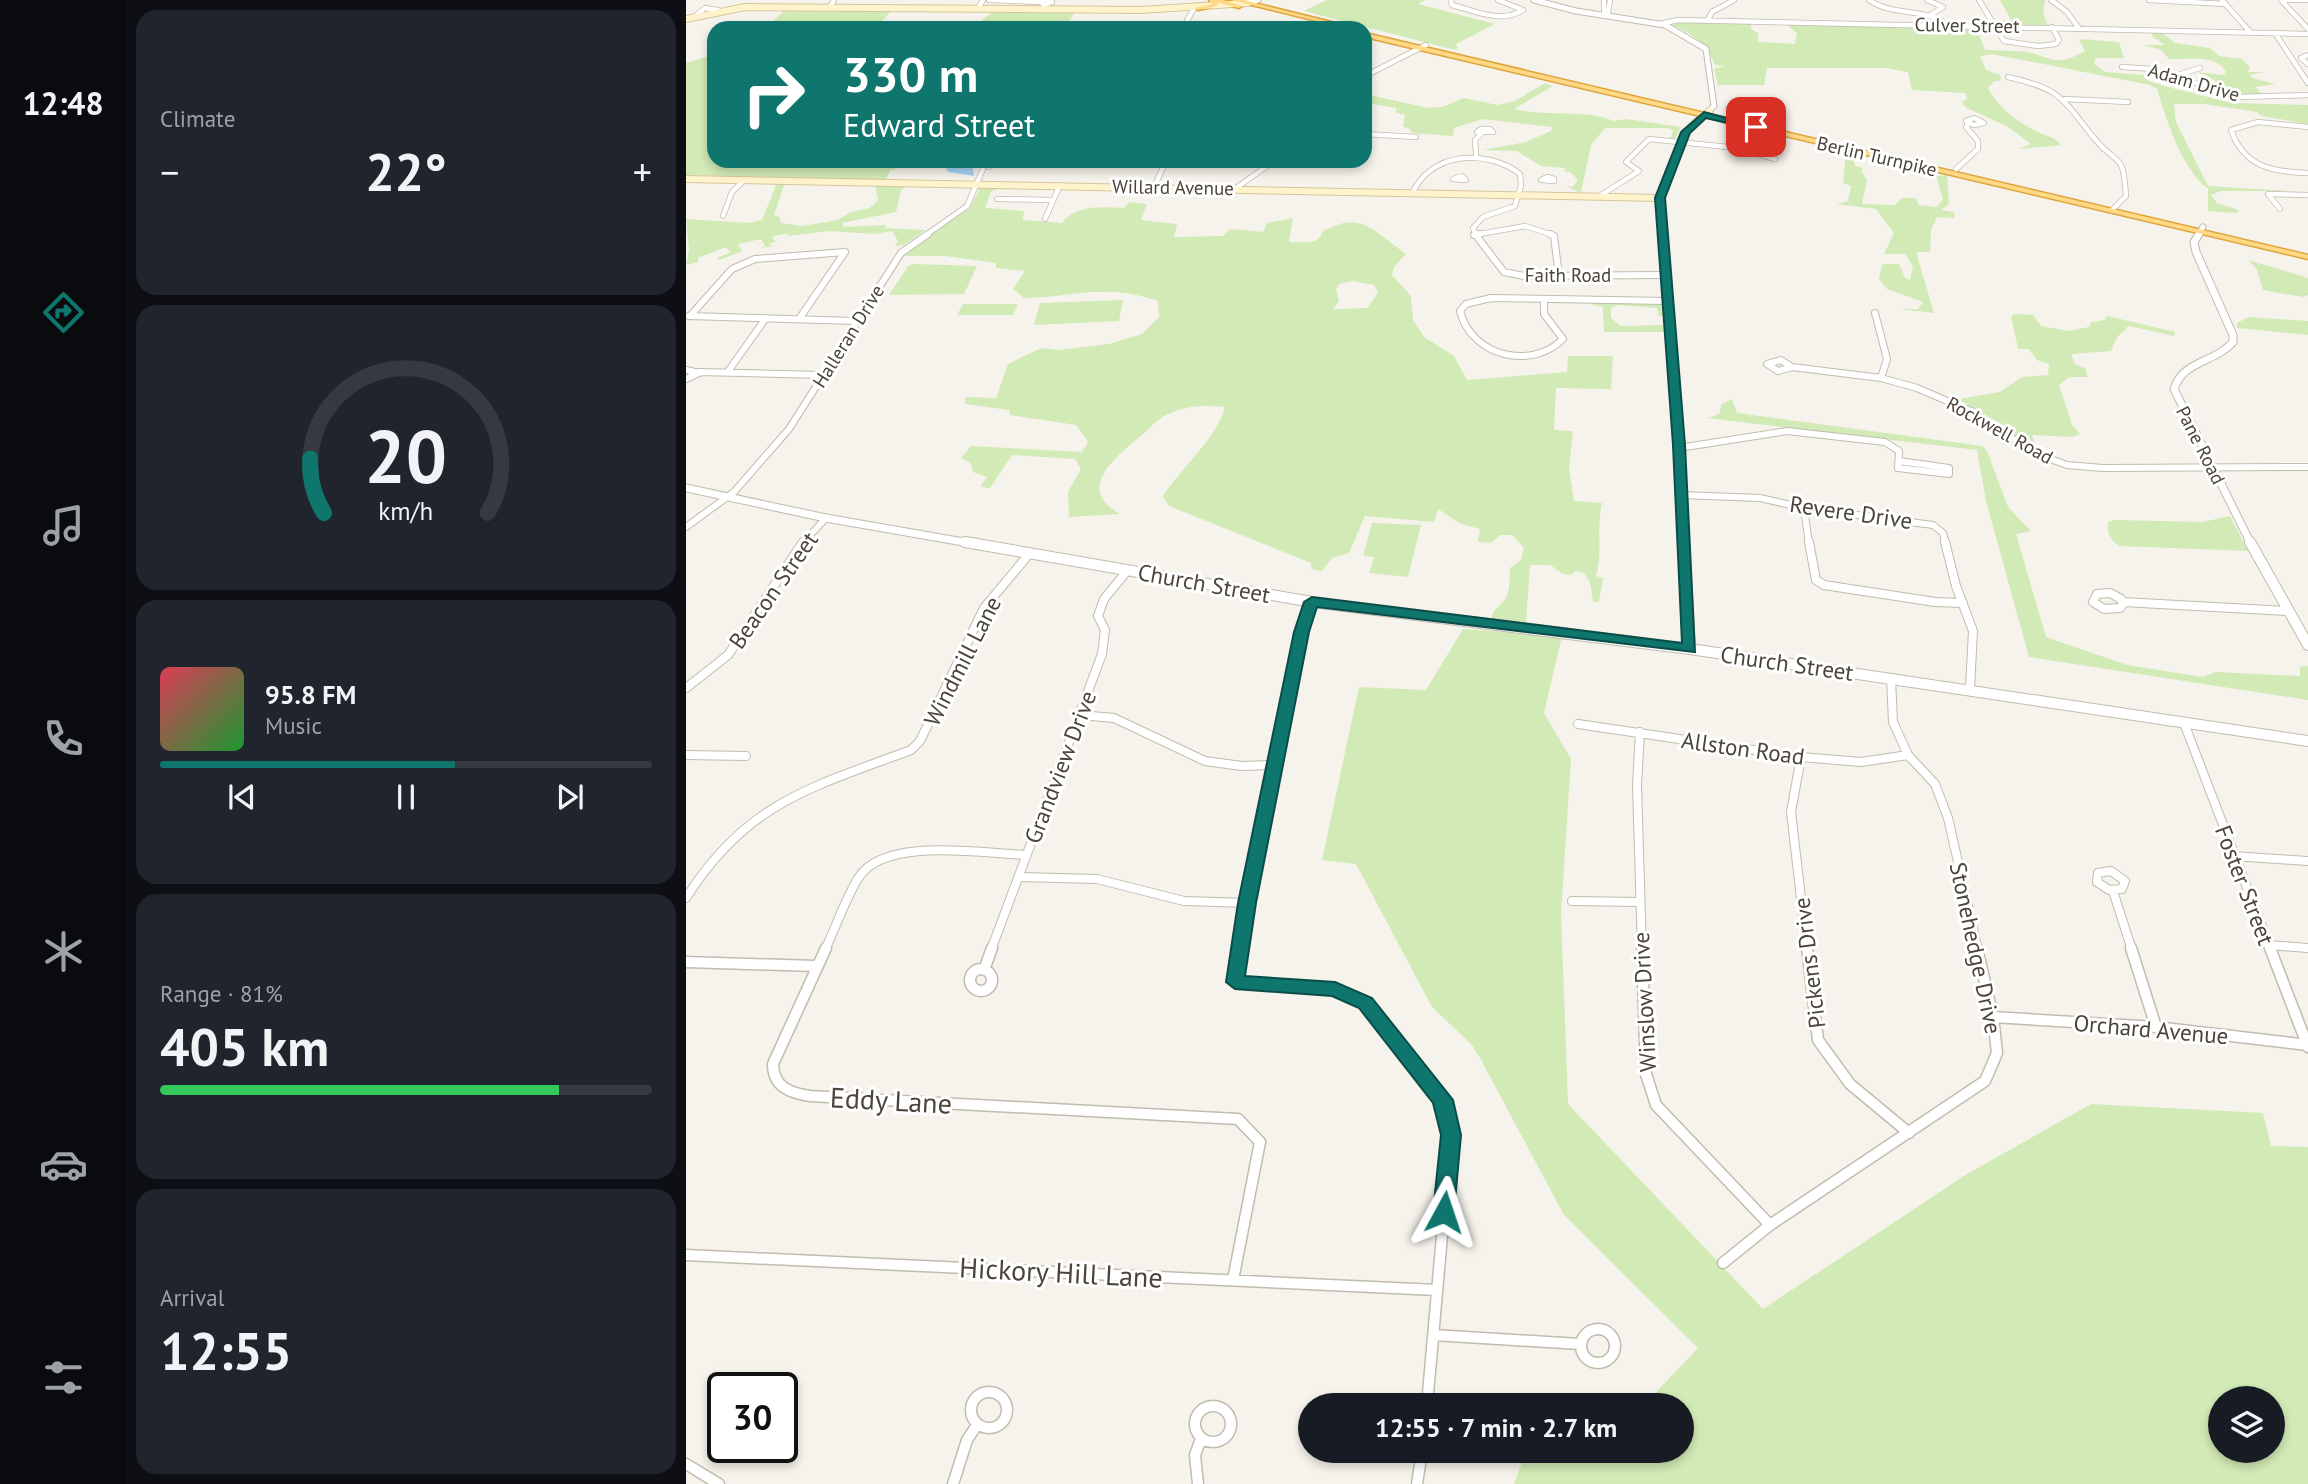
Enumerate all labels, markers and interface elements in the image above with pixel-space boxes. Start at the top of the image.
street label: Culver Street [1914,12,2020,38]
text: 330 m [843,42,978,106]
icon: right [728,49,819,140]
street label: Adam Drive [2146,58,2242,106]
text: 12:48 [22,82,104,124]
pin [1726,97,1786,157]
text: Climate [160,104,235,133]
text: Edward Street [843,104,1035,146]
icon: arrive [1737,108,1775,146]
street label: Berlin Turnpike [1815,131,1939,181]
text: 22° [365,138,447,205]
text: − [160,147,179,196]
text: + [633,147,652,196]
street label: Willard Avenue [1112,174,1234,200]
street label: Faith Road [1525,263,1611,287]
street label: Halleran Drive [807,280,889,392]
icon: directions [39,288,88,337]
street label: Rockwell Road [1943,391,2057,469]
street label: Pane Road [2171,402,2231,488]
text: 20 [365,410,447,504]
street label: Revere Drive [1788,489,1914,535]
text: km/h [379,495,433,527]
icon: music [39,501,88,550]
street label: Beacon Street [722,526,824,654]
street label: Church Street [1136,557,1273,609]
street label: Windmill Lane [917,591,1007,731]
street label: Church Street [1719,639,1855,687]
text: 95.8 FM [265,678,356,711]
street label: Grandview Drive [1018,687,1102,847]
text: Music [265,711,322,740]
icon: phone [39,714,88,763]
street label: Allston Road [1680,725,1806,771]
icon: previous [223,778,261,816]
icon: pause [387,778,425,816]
icon: next [551,778,589,816]
street label: Foster Street [2209,821,2281,949]
street label: Stonehedge Drive [1944,860,2008,1036]
street label: Pickens Drive [1787,896,1831,1030]
icon: climate [39,927,88,976]
street label: Winslow Drive [1626,931,1662,1073]
text: Range · 81% [160,979,283,1008]
street label: Orchard Avenue [2072,1008,2230,1050]
text: 405 km [160,1013,329,1080]
street label: Eddy Lane [829,1078,953,1122]
icon: car [39,1140,88,1189]
position arrow [1407,1175,1481,1249]
street label: Hickory Hill Lane [958,1248,1164,1296]
text: Arrival [160,1283,224,1312]
text: 12:55 [160,1317,292,1384]
icon: filters [39,1353,88,1402]
speed limit sign: 30 [707,1372,798,1463]
map controls [2208,1386,2285,1463]
button: layers [2208,1386,2285,1463]
text: 12:55 · 7 min · 2.7 km [1375,1411,1617,1444]

